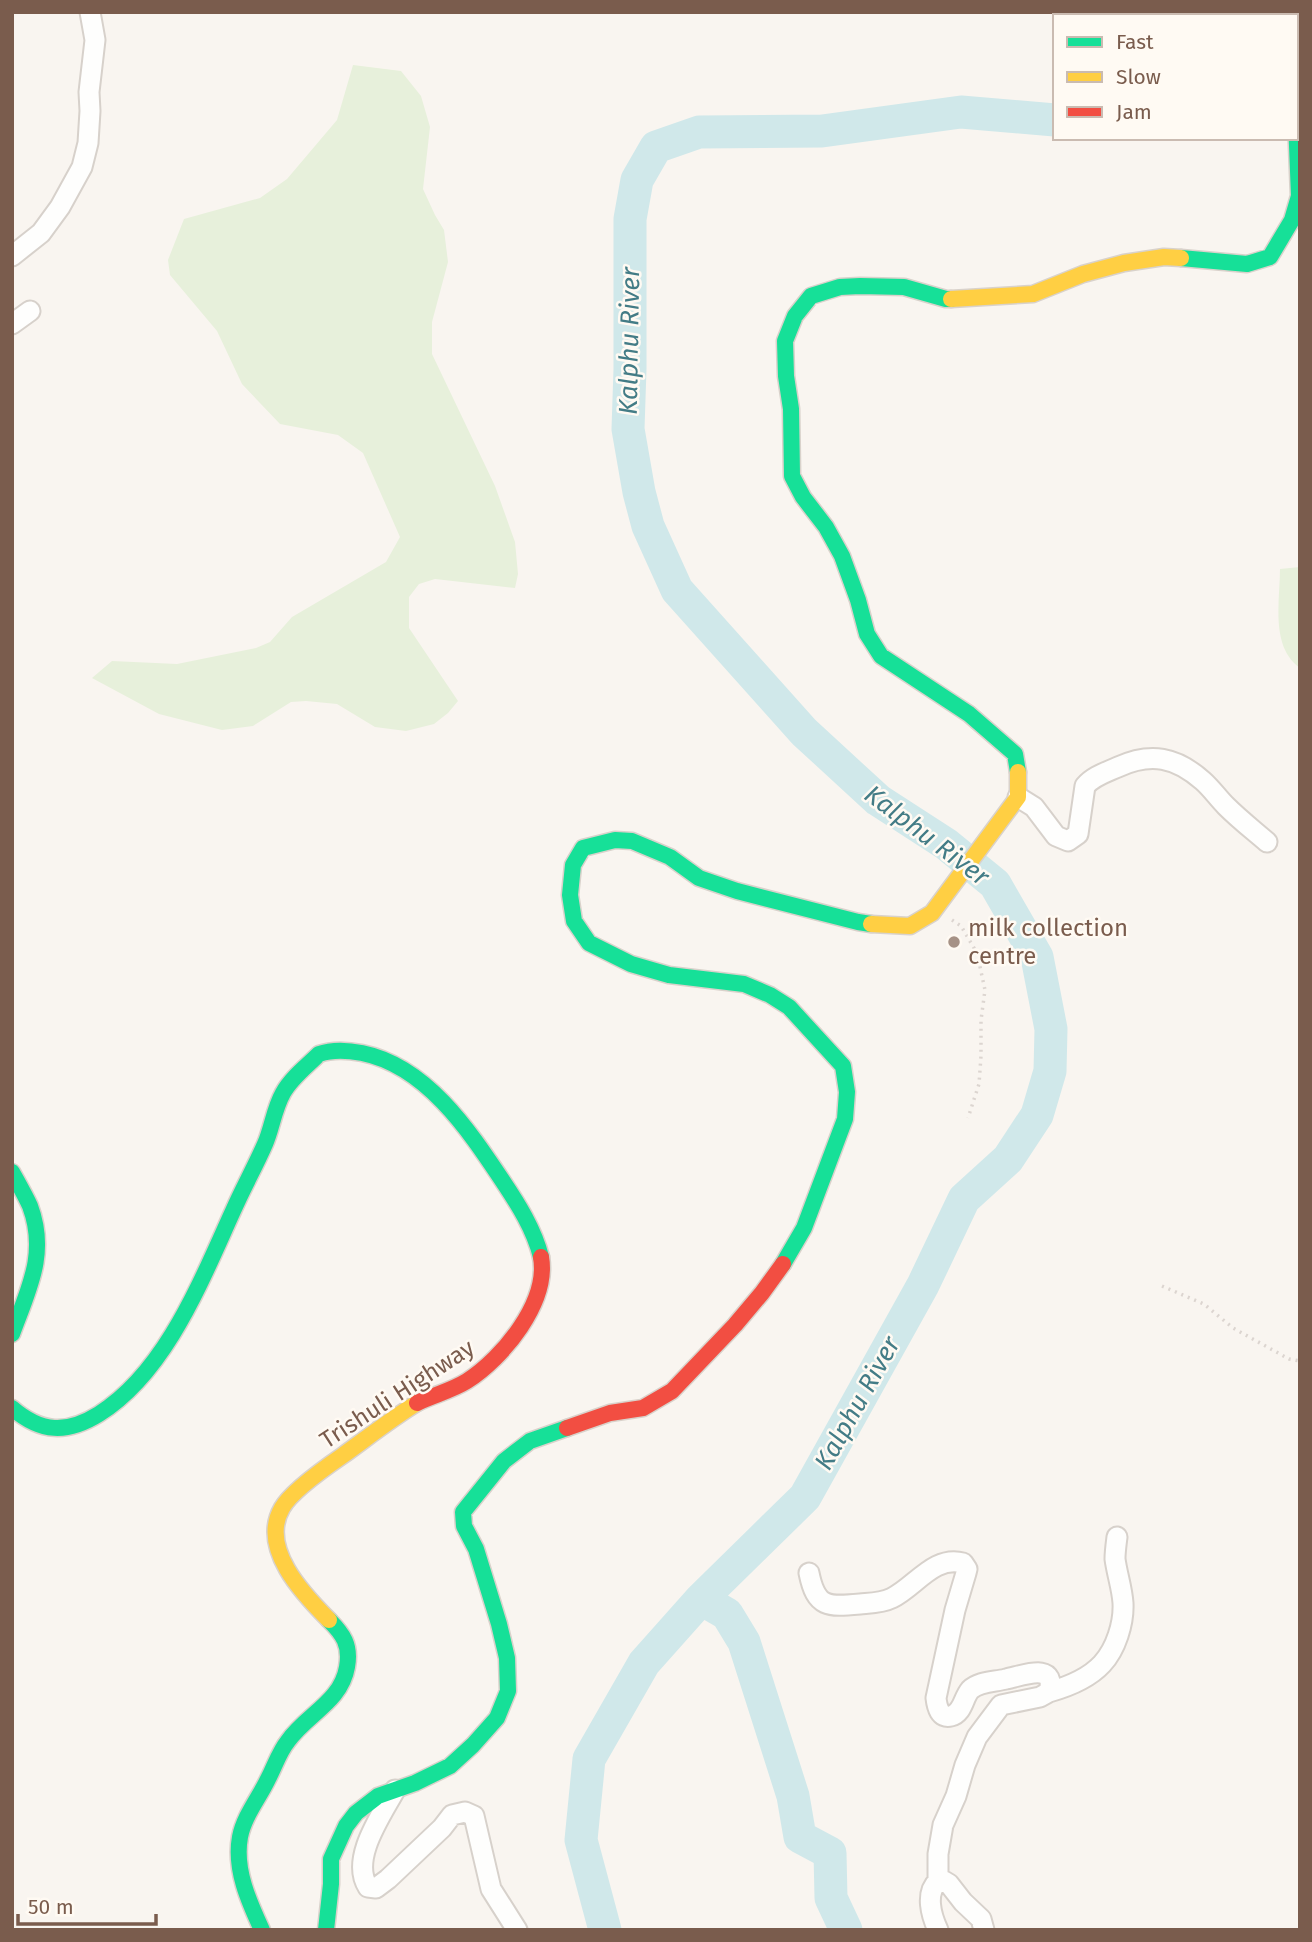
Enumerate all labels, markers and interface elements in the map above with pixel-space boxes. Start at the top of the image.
legend [1053,14,1298,140]
text: Fast [1116,29,1154,55]
text: Slow [1116,64,1161,90]
text: Jam [1116,99,1152,125]
water label: Kalphu River [613,266,646,415]
water label: Kalphu River [858,779,996,893]
place label: milk collection centre [968,914,1128,970]
marker: milk collection centre [946,934,962,950]
water label: Kalphu River [808,1330,907,1475]
street label: Trishuli Highway [315,1334,479,1454]
scale bar [18,1882,156,1926]
text: 50 m [28,1894,74,1920]

